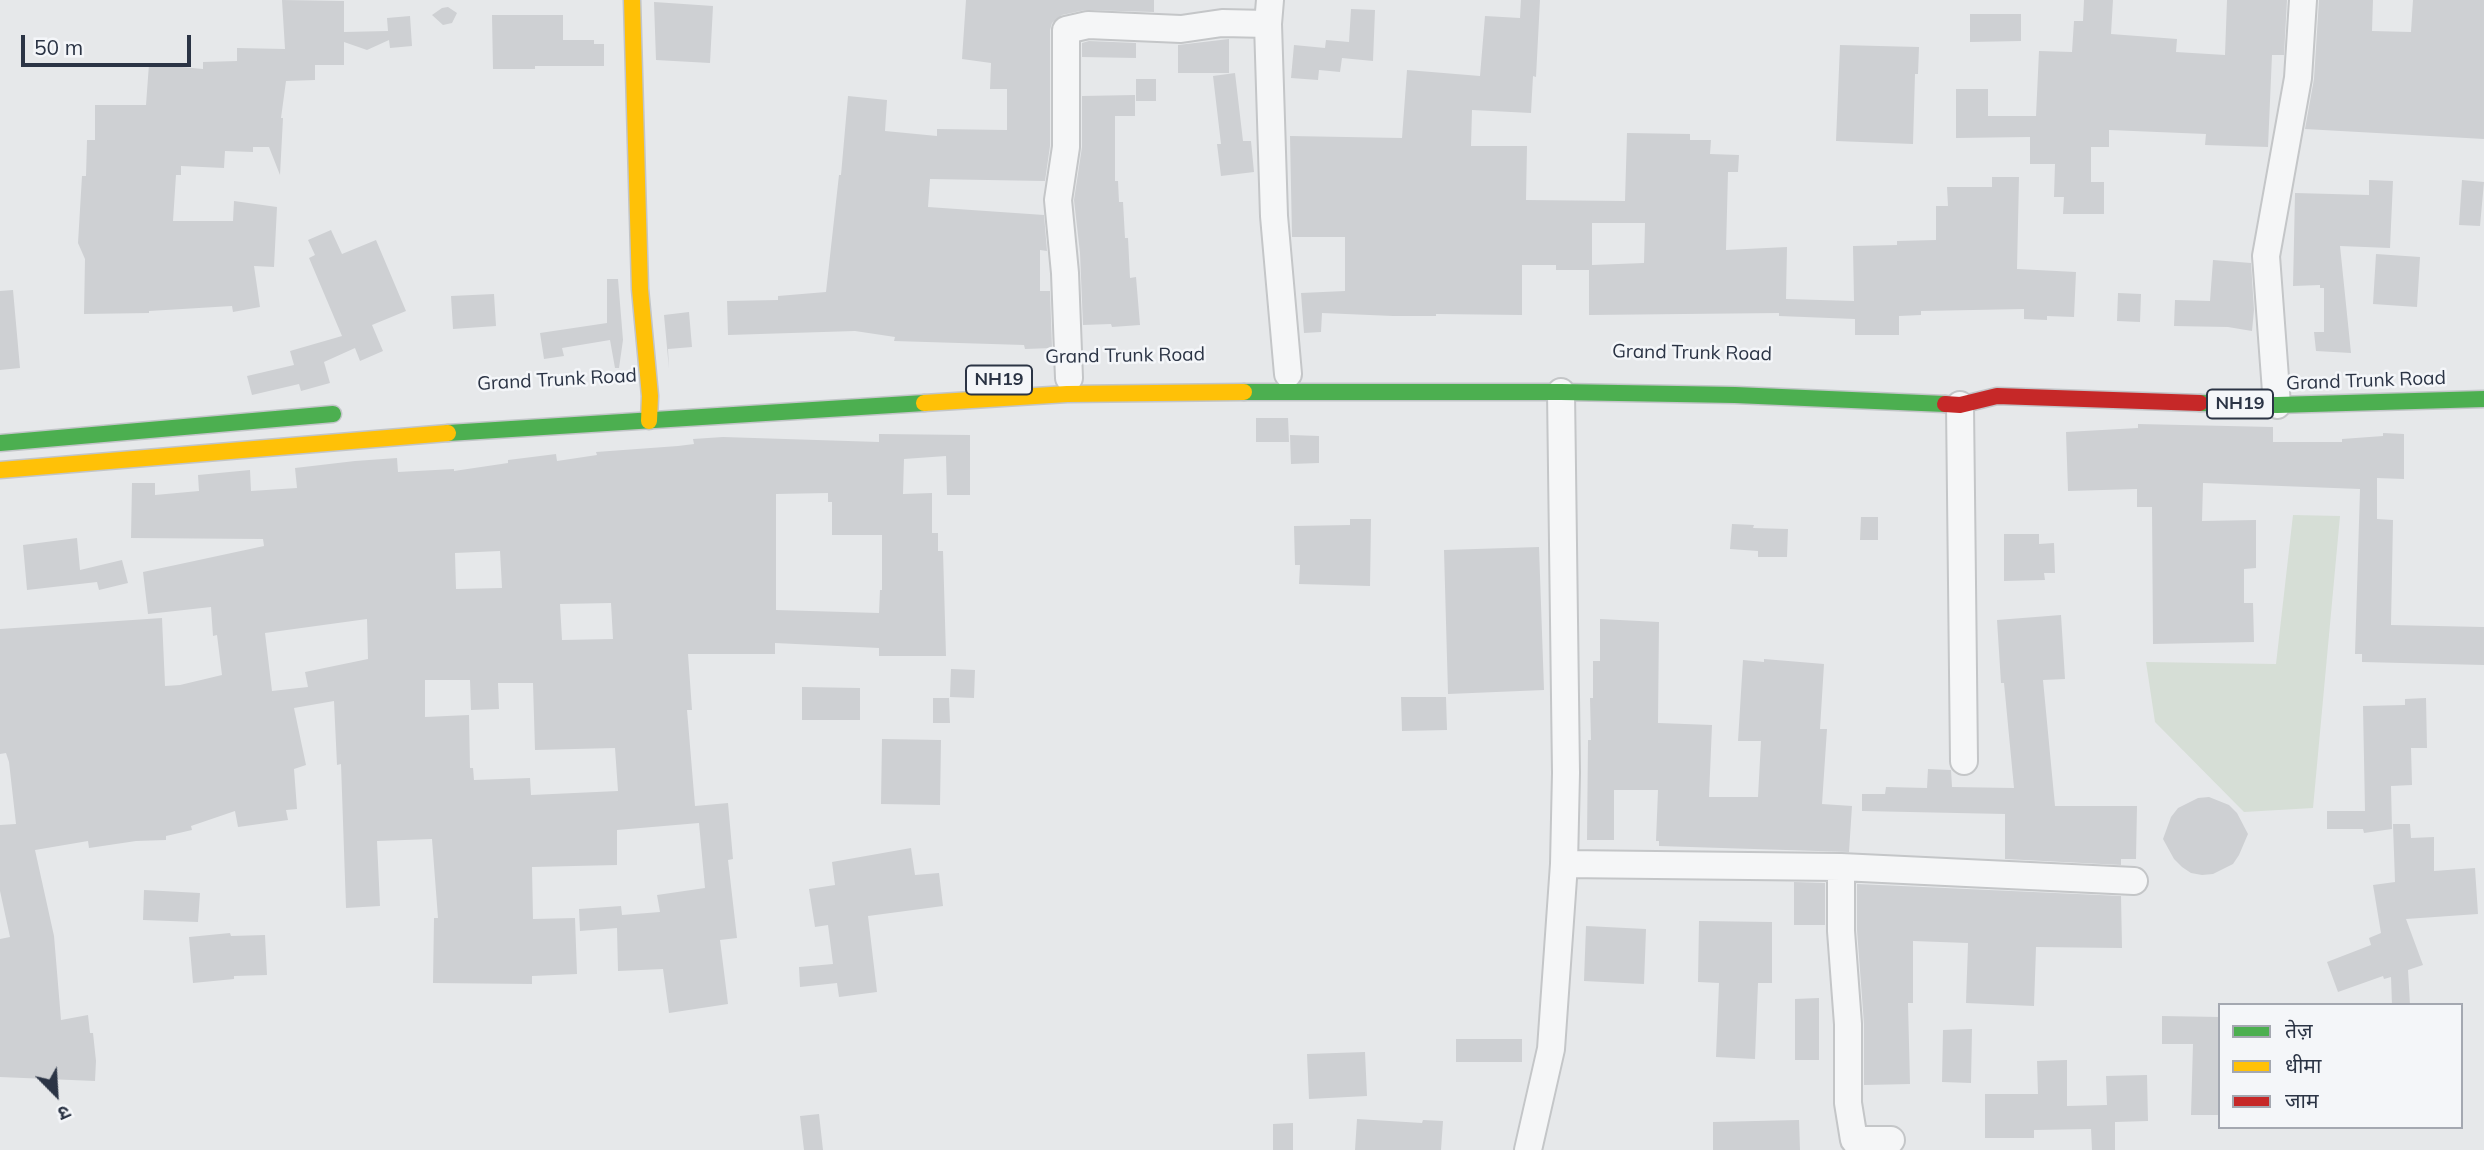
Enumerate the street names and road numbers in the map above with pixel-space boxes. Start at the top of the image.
street label: Grand Trunk Road [1612,340,1772,366]
street label: Grand Trunk Road [1045,343,1205,369]
street label: Grand Trunk Road [477,364,637,396]
road number: NH19 [966,366,1032,394]
street label: Grand Trunk Road [2286,367,2446,395]
road number: NH19 [2207,390,2273,418]

